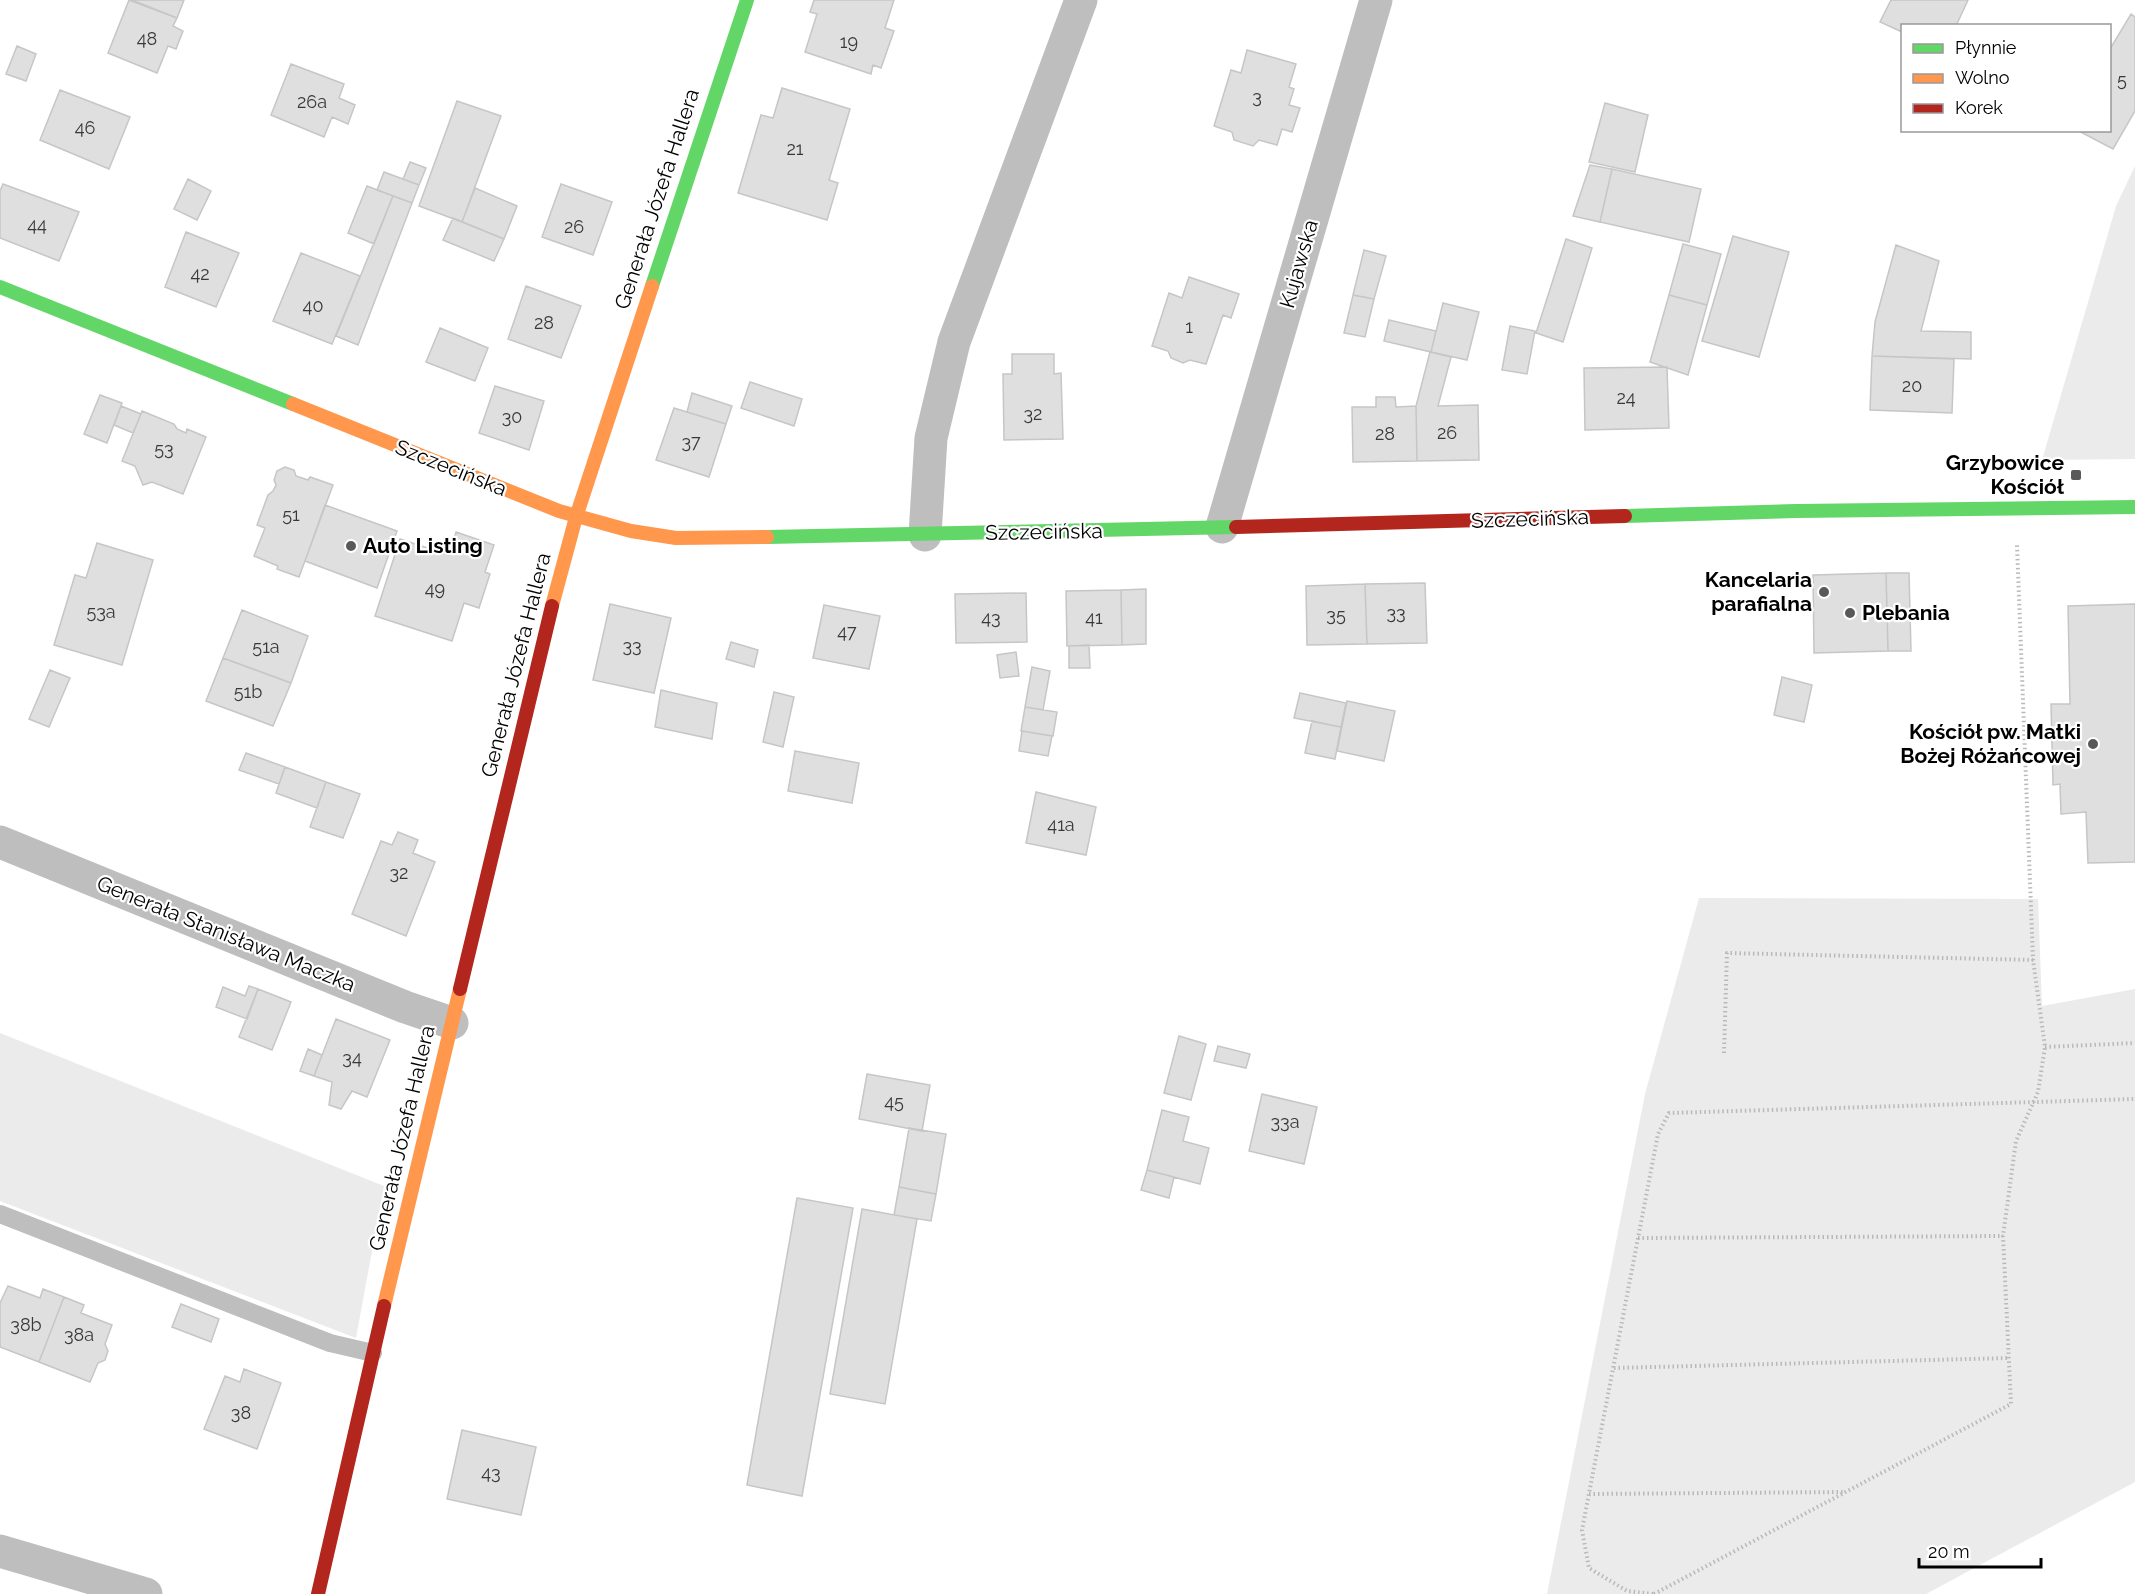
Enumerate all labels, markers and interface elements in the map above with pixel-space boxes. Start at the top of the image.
legend [1901,24,2111,132]
house number: 48 [137,28,157,49]
house number: 19 [840,31,858,52]
text: Płynnie [1955,37,2017,58]
text: Wolno [1955,67,2010,88]
house number: 5 [2117,69,2127,90]
street label: Generała Józefa Hallera [609,85,704,312]
house number: 3 [1252,86,1262,107]
house number: 26a [297,91,327,112]
text: Korek [1955,97,2003,118]
house number: 46 [75,117,95,138]
house number: 21 [786,138,804,159]
house number: 44 [27,214,47,235]
house number: 26 [564,216,584,237]
street label: Kujawska [1274,217,1323,311]
house number: 42 [190,263,210,284]
house number: 40 [303,295,323,316]
house number: 28 [534,312,554,333]
house number: 1 [1185,316,1193,337]
house number: 20 [1902,375,1922,396]
house number: 24 [1616,387,1636,408]
house number: 32 [1024,403,1043,424]
house number: 30 [502,406,522,427]
house number: 26 [1437,422,1457,443]
house number: 28 [1375,423,1395,444]
house number: 37 [681,431,701,452]
street label: Szczecińska [392,434,510,501]
house number: 53 [154,438,174,459]
place label: Grzybowice Kościół [1946,450,2065,499]
marker: Grzybowice Kościół [2069,468,2083,482]
house number: 51 [282,504,300,525]
street label: Szczecińska [1471,504,1589,533]
street label: Szczecińska [985,518,1103,545]
place label: Auto Listing [363,533,483,558]
marker: Auto Listing [344,539,358,553]
street label: Generała Józefa Hallera [475,550,556,780]
place label: Kancelaria parafialna [1705,567,1812,616]
house number: 49 [425,578,445,599]
marker: Kancelaria parafialna [1817,585,1831,599]
place label: Plebania [1862,600,1950,625]
house number: 53a [86,601,116,622]
house number: 33 [1386,602,1406,623]
house number: 35 [1326,604,1346,625]
marker: Plebania [1843,606,1857,620]
house number: 43 [981,607,1001,628]
house number: 41 [1085,607,1103,628]
house number: 47 [837,621,857,642]
house number: 33 [622,635,642,656]
house number: 51a [252,636,280,657]
house number: 51b [234,681,262,702]
place label: Kościół pw. Matki Bożej Różańcowej [1900,719,2081,768]
marker: Kościół pw. Matki Bożej Różańcowej [2086,737,2100,751]
house number: 41a [1047,814,1075,835]
house number: 32 [390,862,409,883]
street label: Generała Stanisława Maczka [93,870,359,997]
street label: Generała Józefa Hallera [363,1023,440,1253]
house number: 34 [342,1047,362,1068]
house number: 45 [884,1091,904,1112]
house number: 33a [1270,1111,1300,1132]
house number: 38b [10,1314,42,1335]
house number: 38a [64,1324,94,1345]
house number: 38 [231,1402,251,1423]
house number: 43 [481,1462,501,1483]
scale bar [1919,1531,2040,1569]
text: 20 m [1928,1541,1970,1562]

